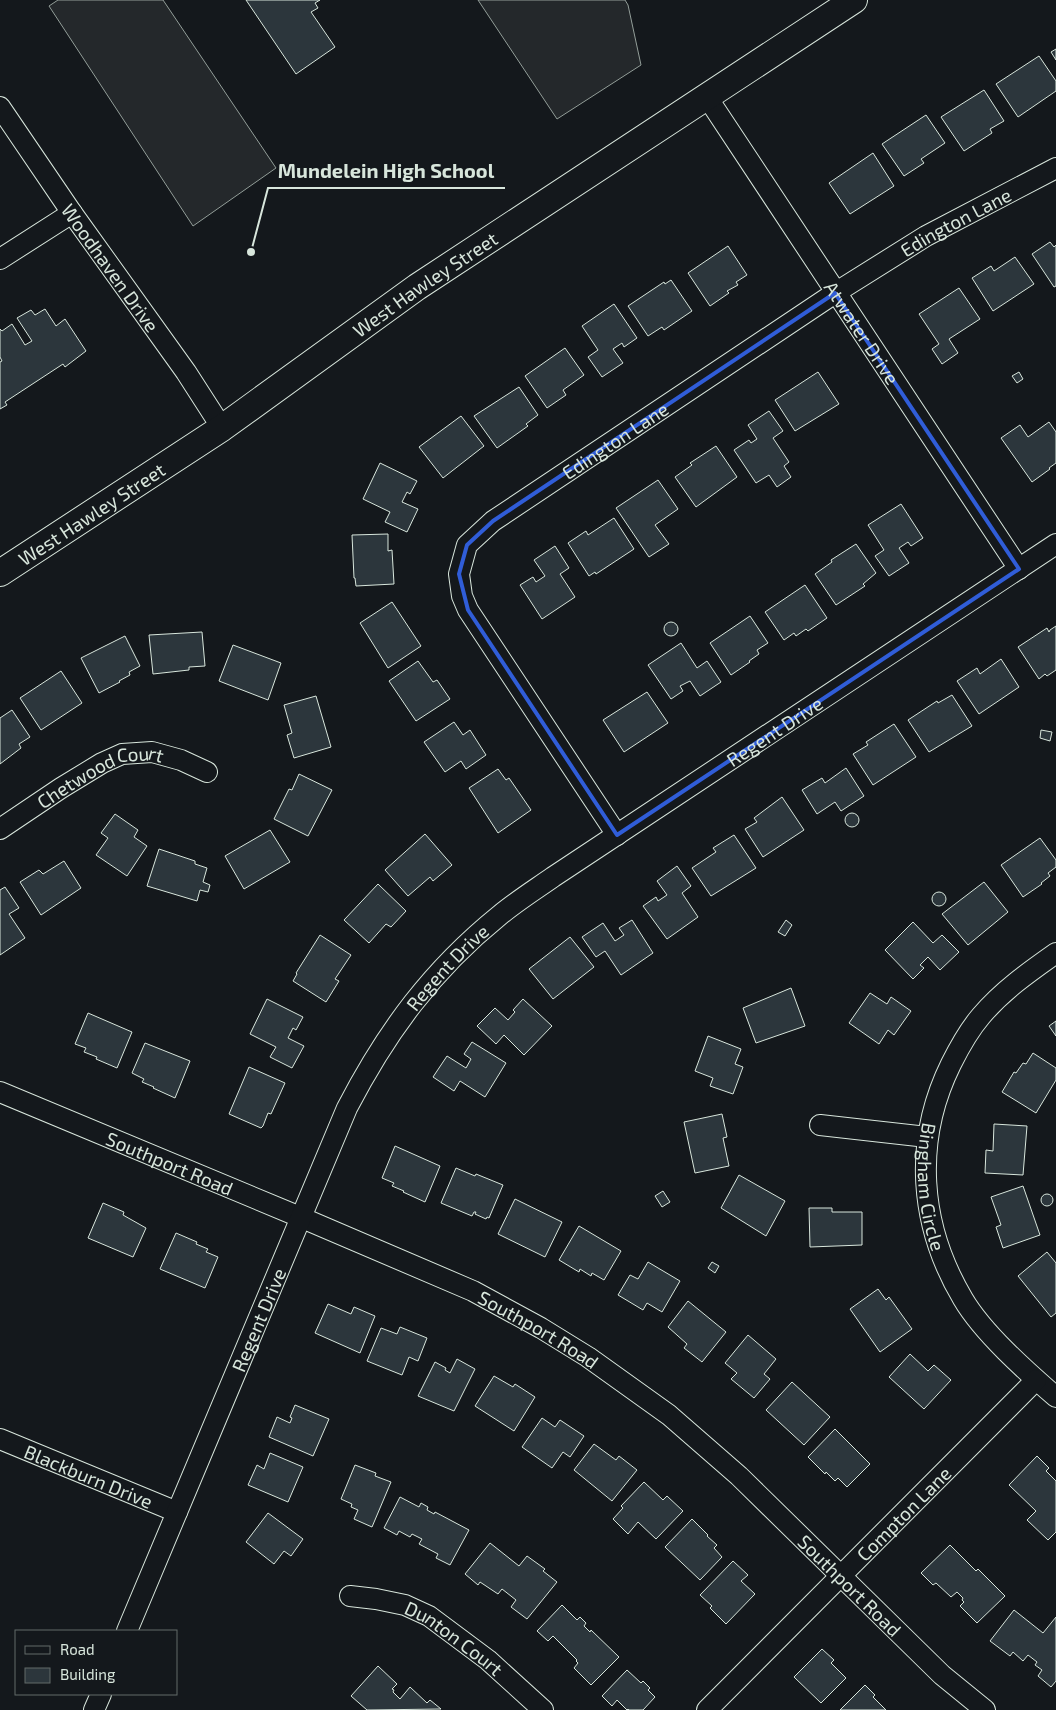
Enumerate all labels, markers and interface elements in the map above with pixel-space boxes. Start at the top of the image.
callout: Mundelein High School [268,153,505,188]
text: Mundelein High School [278,158,495,182]
street label: Edington Lane [896,182,1015,261]
street label: Woodhaven Drive [57,199,165,336]
street label: West Hawley Street [348,226,501,341]
street label: Atwater Drive [820,276,905,388]
street label: Edington Lane [557,396,672,483]
street label: West Hawley Street [14,457,169,570]
street label: Regent Drive [722,691,826,771]
street label: Chetwood Court [32,740,167,813]
street label: Regent Drive [401,919,493,1015]
street label: Bingham Circle [914,1121,951,1254]
street label: Southport Road [103,1126,237,1199]
street label: Regent Drive [226,1264,290,1375]
street label: Southport Road [475,1285,604,1373]
street label: Blackburn Drive [21,1439,156,1512]
street label: Compton Lane [851,1461,955,1565]
street label: Southport Road [794,1529,907,1641]
street label: Dunton Court [402,1595,508,1680]
legend [15,1630,178,1695]
text: Road [60,1640,95,1658]
text: Building [60,1665,116,1683]

